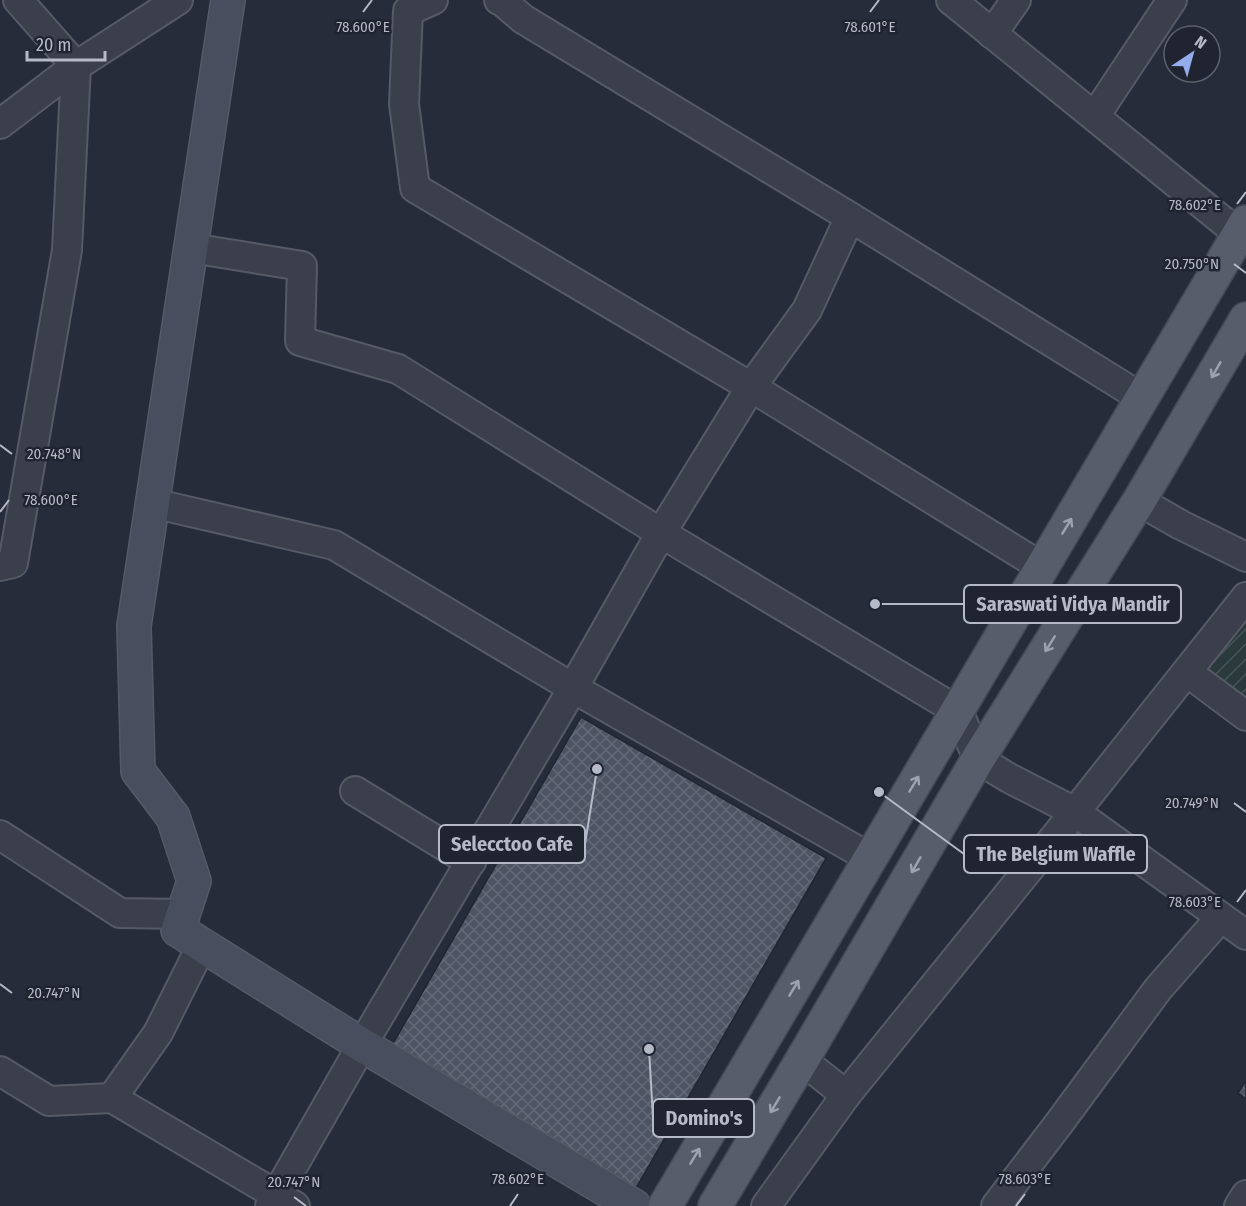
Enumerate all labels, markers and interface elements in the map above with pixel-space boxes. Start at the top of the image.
text: 78.600°E [336,18,390,36]
text: 78.601°E [844,18,896,36]
scale bar [27,24,105,62]
north arrow [1162,24,1222,84]
text: N [1191,32,1210,53]
text: 20 m [36,34,71,56]
text: 78.602°E [1169,196,1221,214]
text: 20.750°N [1165,255,1219,273]
one-way arrow [1210,361,1222,378]
text: 20.748°N [27,445,81,463]
text: 78.600°E [24,491,78,509]
one-way arrow [1062,517,1073,535]
callout: Saraswati Vidya Mandir [964,585,1181,623]
text: Saraswati Vidya Mandir [976,592,1170,616]
one-way arrow [1043,635,1055,652]
one-way arrow [909,776,921,793]
text: 20.749°N [1165,794,1219,812]
callout: Selecctoo Cafe [439,825,585,863]
text: Selecctoo Cafe [451,832,573,856]
callout: The Belgium Waffle [964,835,1147,873]
text: The Belgium Waffle [976,842,1136,866]
one-way arrow [910,856,922,873]
text: 78.603°E [1169,893,1221,911]
one-way arrow [788,980,800,997]
text: 20.747°N [28,984,80,1002]
one-way arrow [769,1096,781,1113]
callout: Domino's [653,1099,754,1137]
text: Domino's [665,1106,743,1130]
one-way arrow [689,1148,701,1165]
text: 78.602°E [492,1170,544,1188]
text: 78.603°E [999,1170,1051,1188]
text: 20.747°N [268,1173,320,1191]

